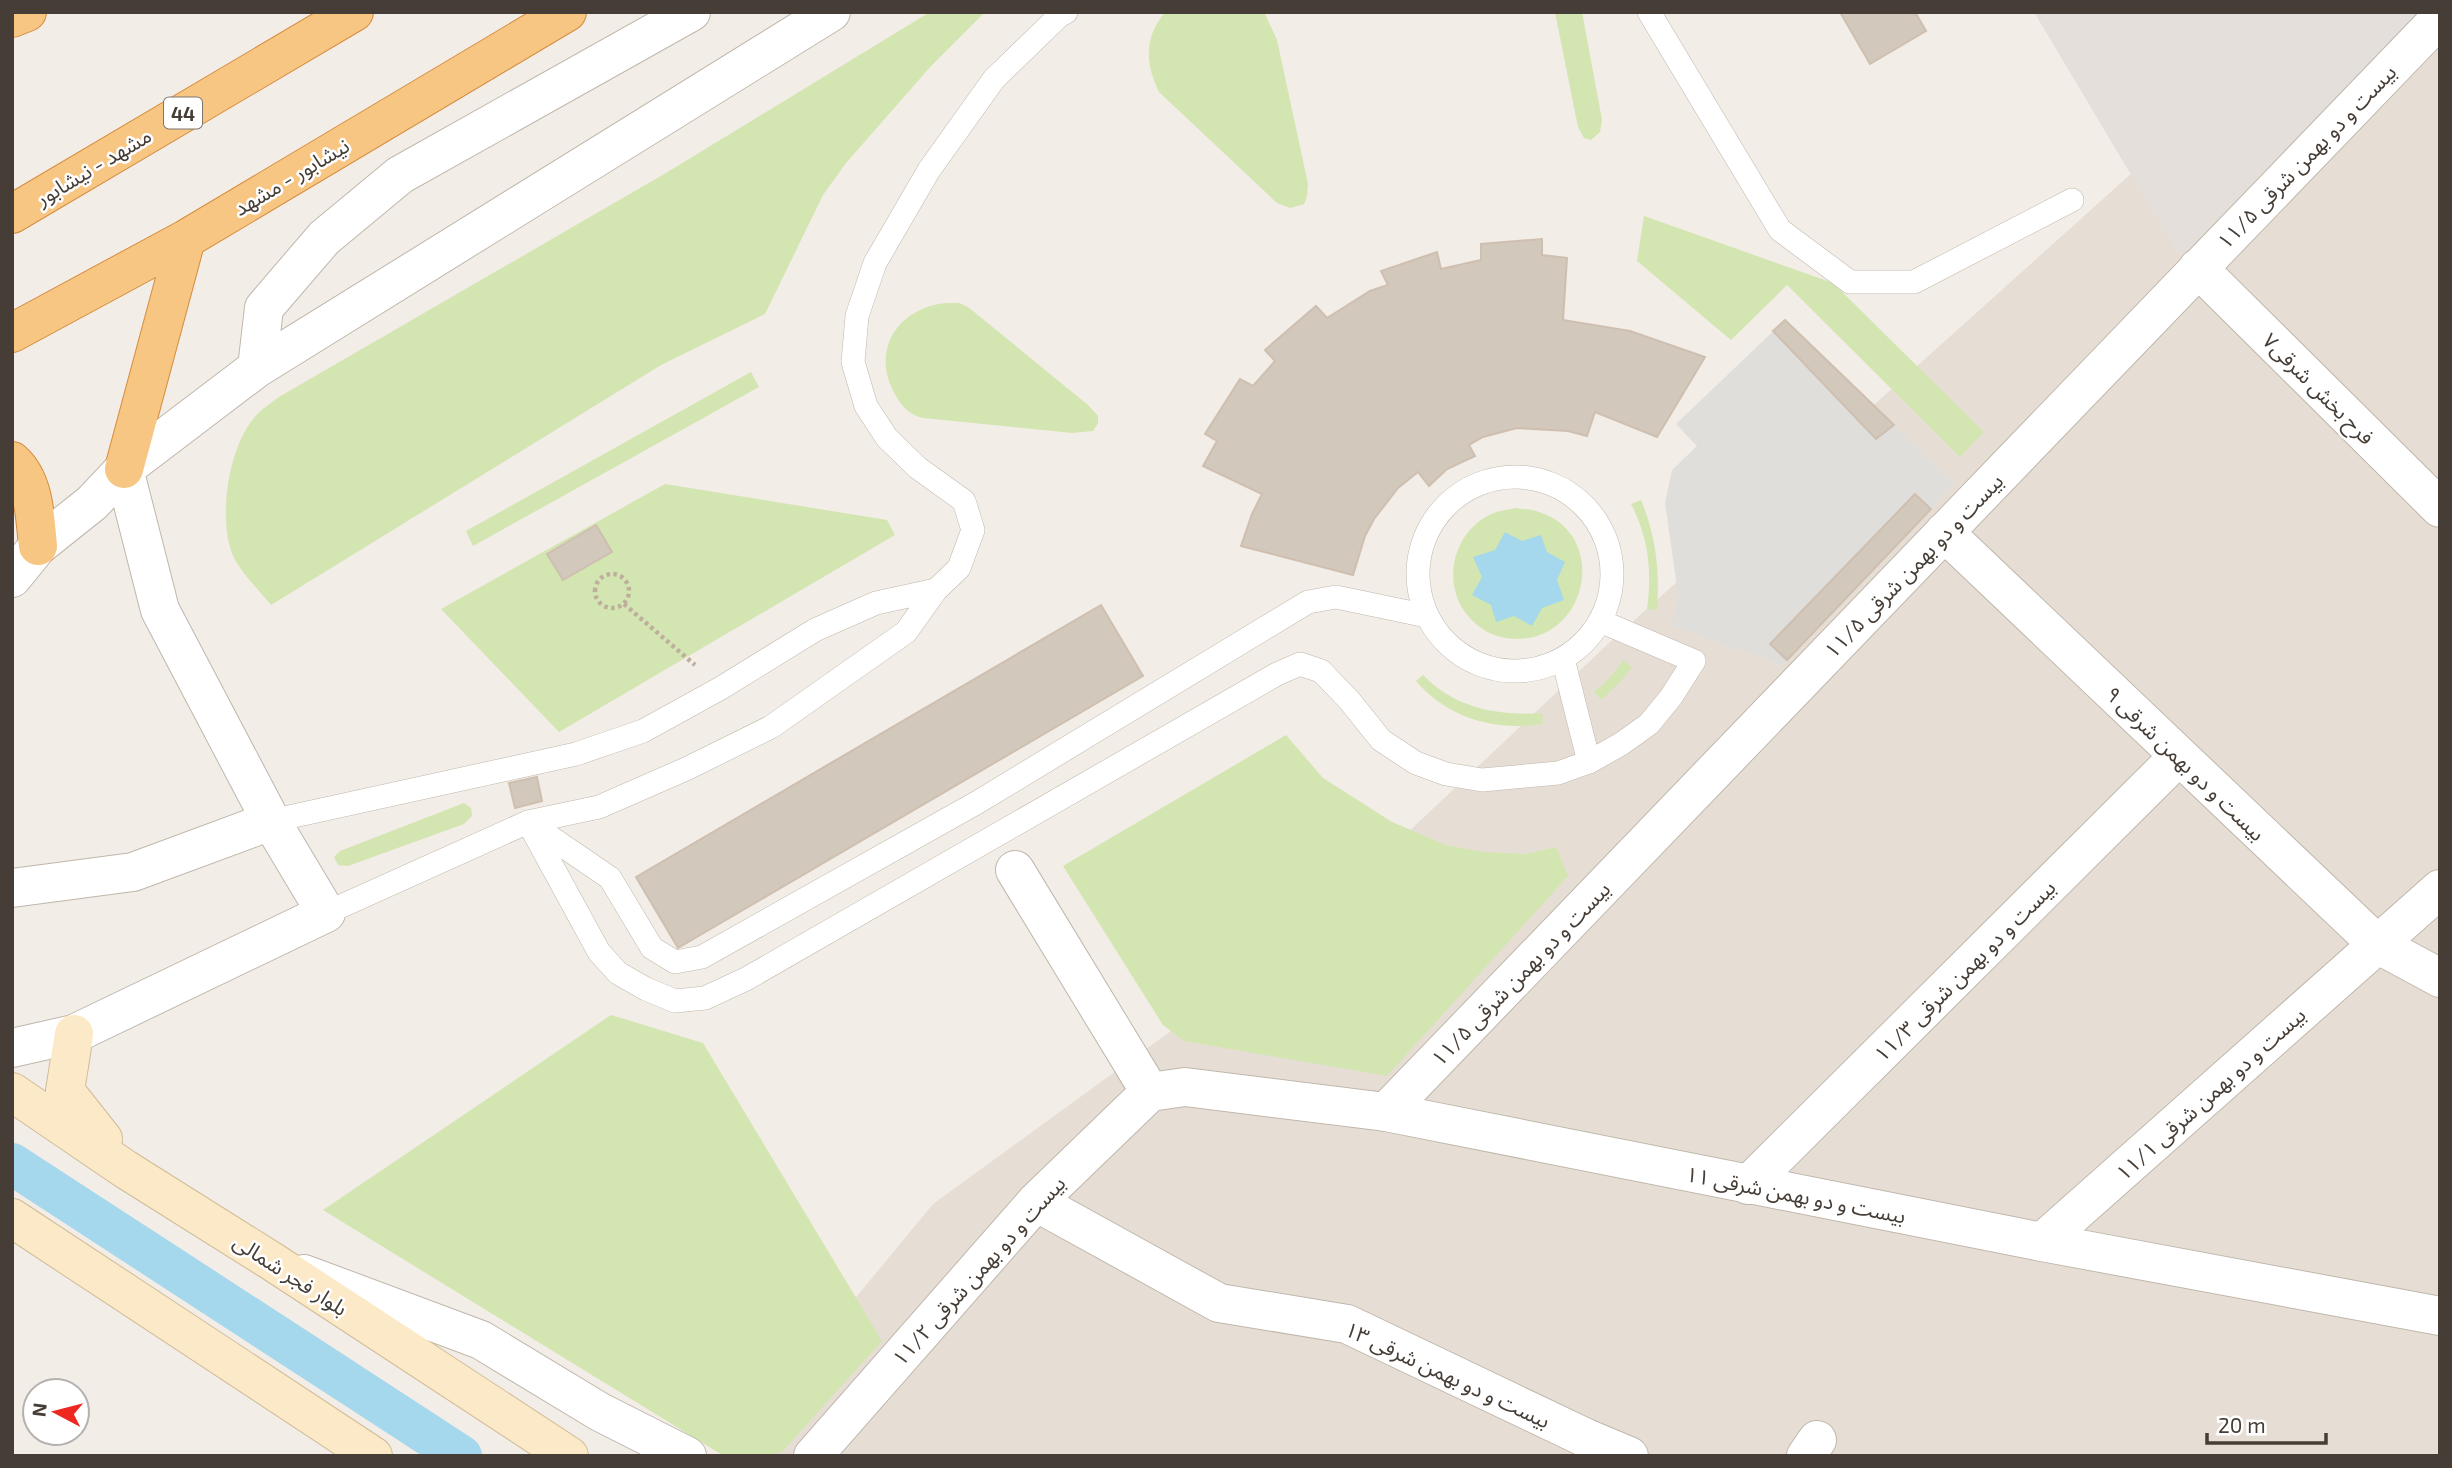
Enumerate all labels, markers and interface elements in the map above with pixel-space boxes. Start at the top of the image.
street label: بیست و دو بهمن شرقی ۱۱/۵ [2212,59,2401,254]
road number: 44 [164,97,202,128]
street label: مشهد - نیشابور [30,122,156,212]
street label: نیشابور - مشهد [229,132,354,221]
street label: فرح بخش شرقی۷ [2255,327,2380,452]
street label: بیست و دو بهمن شرقی ۱۱/۵ [1819,468,2008,663]
street label: بیست و دو بهمن شرقی ۹ [2101,681,2271,846]
street label: بیست و دو بهمن شرقی ۱۱/۳ [1868,874,2061,1067]
street label: بیست و دو بهمن شرقی ۱۱/۵ [1426,876,1615,1071]
street label: بیست و دو بهمن شرقی ۱۱/۱ [2110,1001,2310,1185]
street label: بیست و دو بهمن شرقی ۱۱ [1684,1160,1908,1229]
street label: بیست و دو بهمن شرقی ۱۱/۲ [886,1170,1070,1370]
street label: بلوار فجر شمالی [229,1228,353,1321]
street label: بیست و دو بهمن شرقی ۱۳ [1341,1315,1554,1433]
north arrow [21,1377,91,1447]
text: N [26,1402,51,1418]
scale bar [2207,1402,2326,1446]
text: 20 m [2218,1412,2266,1437]

